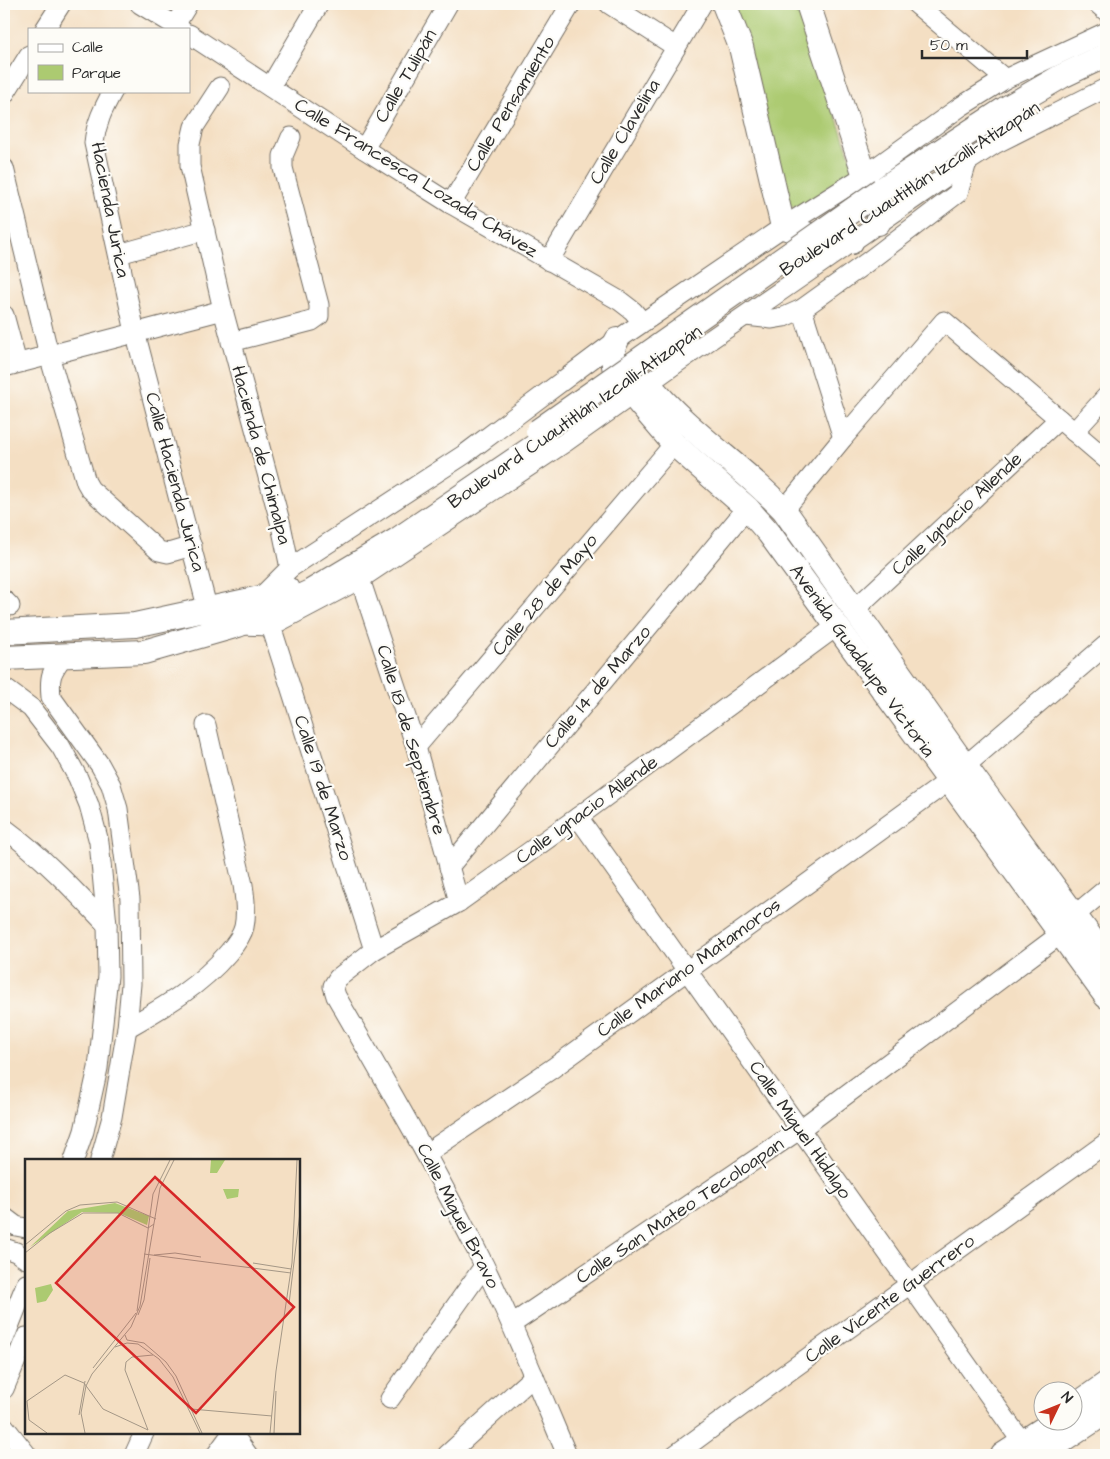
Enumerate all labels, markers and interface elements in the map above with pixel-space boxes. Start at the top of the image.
street label: Calle Tulipán [368,24,444,128]
legend [28,28,190,92]
scale bar [922,28,1028,60]
street label: Calle Pensamiento [460,31,562,177]
text: 50 m [930,35,968,56]
text: Calle [72,37,103,58]
text: Parque [72,63,121,84]
street label: Calle Clavelina [583,74,667,190]
street label: Calle Francesca Lozada Chávez [289,92,544,265]
street label: Boulevard Cuautitlán Izcalli-Atizapán [775,95,1045,283]
street label: Hacienda Jurica [84,140,136,280]
street label: Boulevard Cuautitlán Izcalli-Atizapán [442,318,708,516]
street label: Hacienda de Chimalpa [224,363,298,548]
street label: Calle Hacienda Jurica [138,389,212,575]
street label: Calle Ignacio Allende [886,446,1029,583]
street label: Calle 28 de Mayo [486,528,605,663]
street label: Avenida Guadalupe Victoria [783,559,942,763]
street label: Calle 14 de Marzo [538,619,658,754]
street label: Calle 18 de Septiembre [369,642,453,838]
street label: Calle 19 de Marzo [287,712,359,864]
street label: Calle Ignacio Allende [510,749,664,872]
street label: Calle Mariano Matamoros [591,892,787,1044]
street label: Calle Miguel Hidalgo [741,1055,858,1205]
street label: Calle San Mateo Tecoloapan [571,1131,789,1291]
street label: Calle Miguel Bravo [409,1139,507,1294]
inset map [25,1159,300,1434]
street label: Calle Vicente Guerrero [799,1228,981,1370]
north arrow [1032,1382,1082,1432]
text: N [1056,1388,1077,1408]

